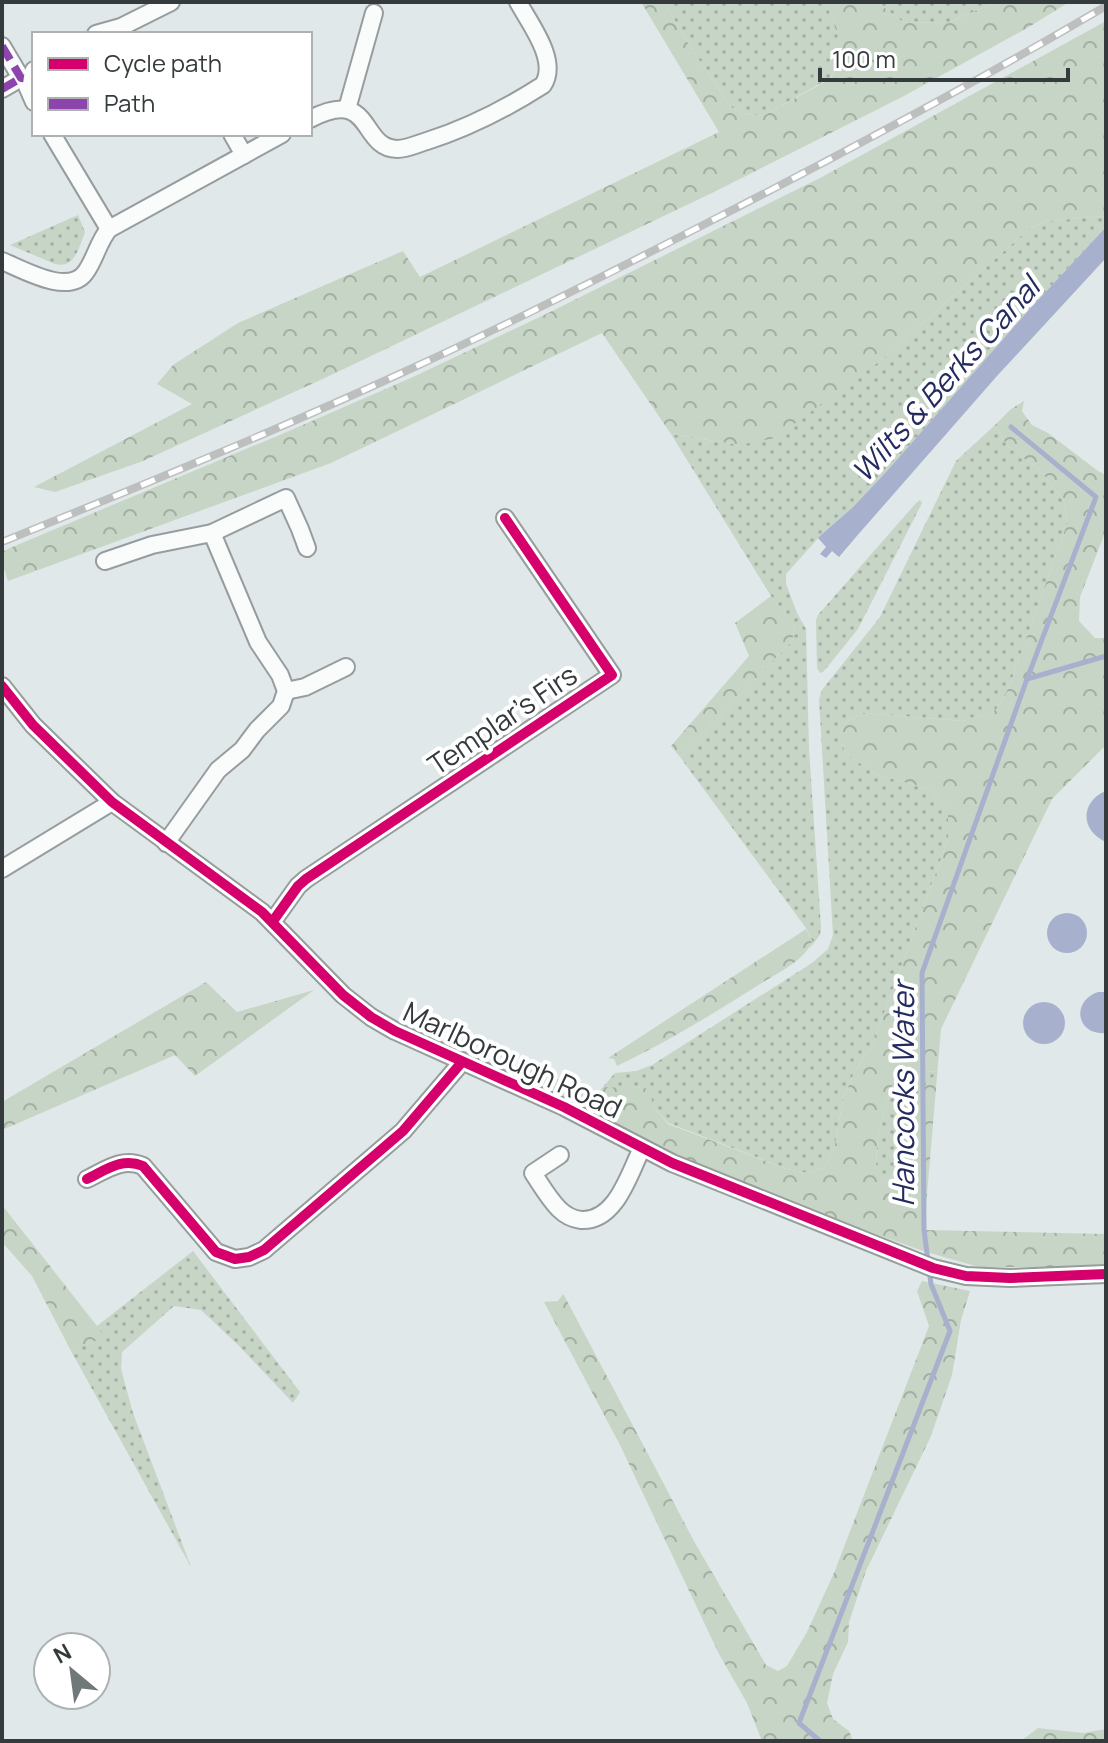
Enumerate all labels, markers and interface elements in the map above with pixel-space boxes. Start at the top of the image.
legend [32,32,312,136]
scale bar [820,32,1068,82]
text: 100 m [832,42,896,75]
text: Cycle path [104,46,222,79]
text: Path [104,86,155,119]
water label: Wilts & Berks Canal [842,264,1051,491]
street label: Templar's Firs [420,655,584,783]
water label: Hancocks Water [882,977,923,1206]
street label: Marlborough Road [398,992,628,1126]
north arrow [32,1631,112,1711]
text: N [48,1637,76,1670]

